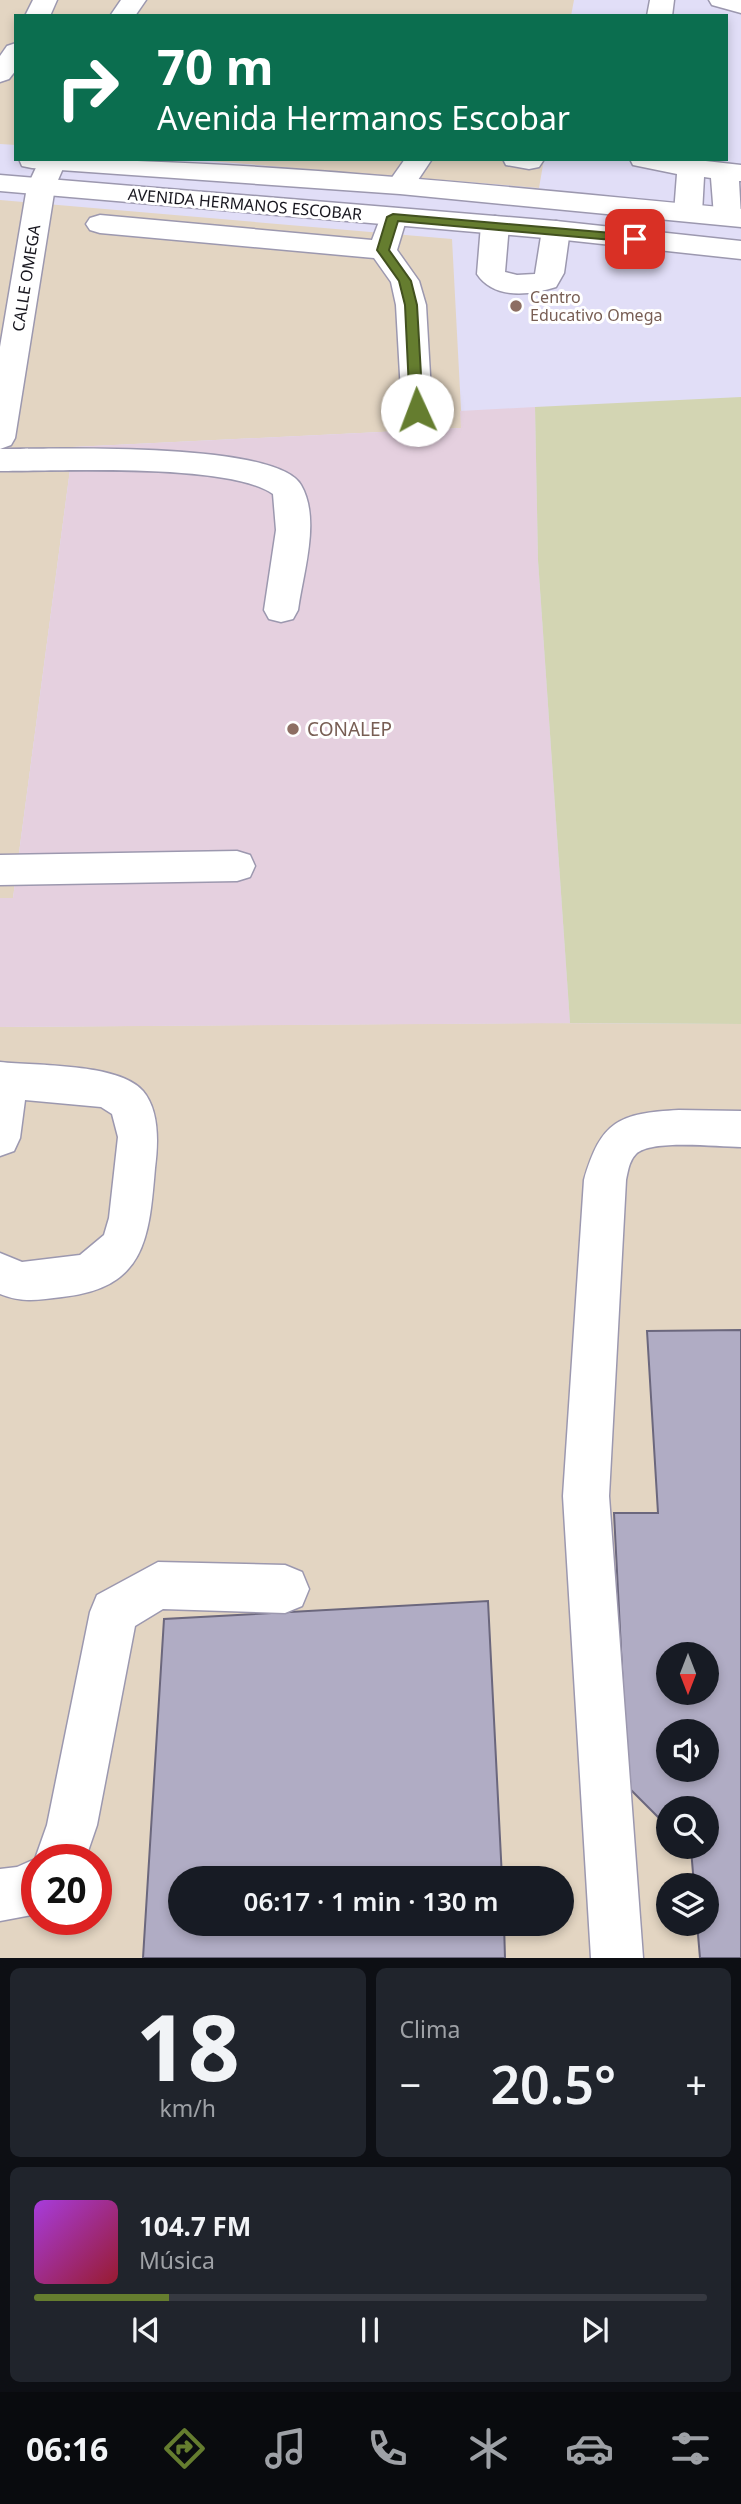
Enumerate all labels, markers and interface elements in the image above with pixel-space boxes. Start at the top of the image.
text: 70 m [157,33,274,99]
icon: right [42,42,133,133]
text: Avenida Hermanos Escobar [157,96,570,139]
street label: AVENIDA HERMANOS ESCOBAR [127,183,363,225]
pin [605,209,665,269]
icon: arrive [616,220,654,258]
street label: CALLE OMEGA [7,222,45,333]
place label: Centro Educativo Omega [530,286,662,326]
marker: Centro Educativo Omega [508,298,524,314]
position arrow [380,373,454,447]
place label: CONALEP [307,716,392,742]
marker: CONALEP [285,721,301,737]
north arrow [656,1642,719,1704]
map controls [656,1642,719,1936]
button: sound [656,1719,719,1782]
button: search [656,1796,719,1859]
speed limit sign: 20 [21,1844,112,1935]
button: layers [656,1873,719,1936]
text: 06:17 · 1 min · 130 m [244,1883,498,1919]
text: 18 [136,1984,240,2108]
text: Clima [400,2013,460,2045]
text: 20.5° [490,2048,616,2119]
text: − [400,2058,421,2110]
text: + [685,2058,707,2110]
text: km/h [159,2092,216,2124]
text: 104.7 FM [139,2208,251,2244]
text: Música [139,2244,215,2276]
icon: previous [127,2311,165,2349]
icon: pause [351,2311,389,2349]
icon: next [576,2311,614,2349]
icon: directions [160,2424,209,2473]
icon: music [261,2424,310,2473]
icon: phone [363,2424,412,2473]
icon: climate [464,2424,513,2473]
icon: car [565,2424,614,2473]
icon: filters [666,2424,715,2473]
text: 06:16 [26,2427,108,2470]

